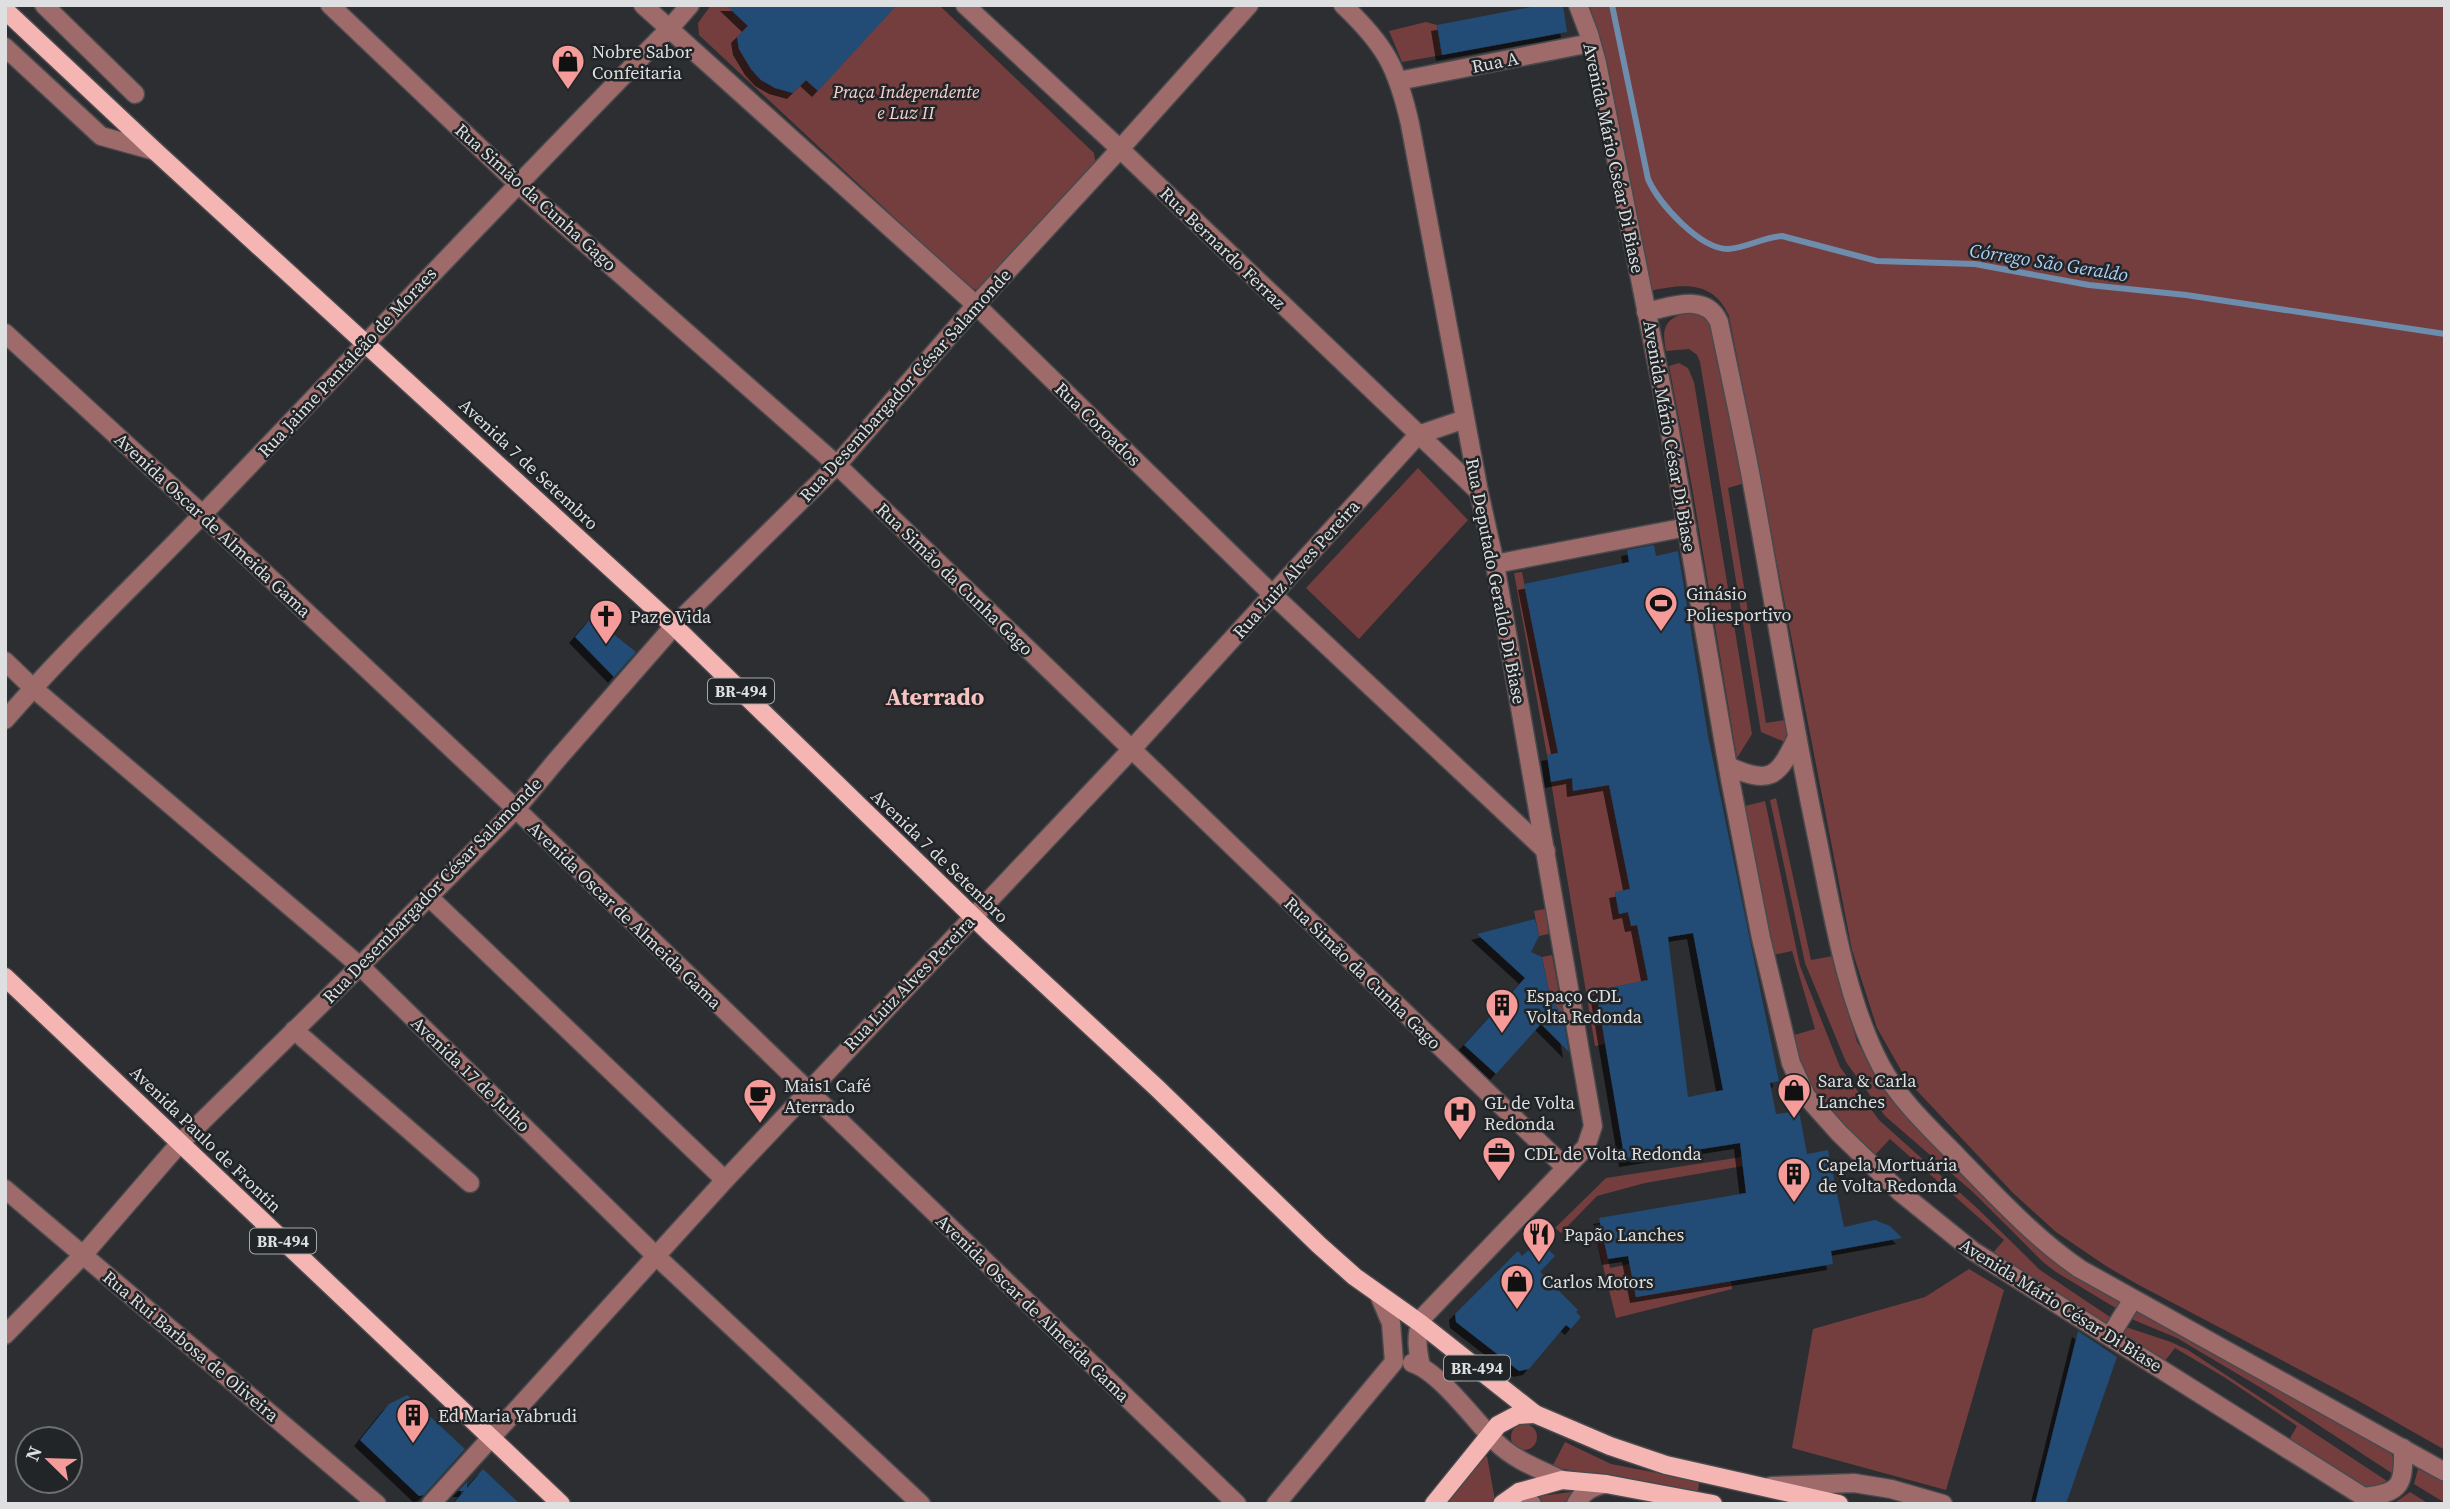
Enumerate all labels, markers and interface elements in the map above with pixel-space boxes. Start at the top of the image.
place label: Nobre Sabor Confeitaria [592,39,693,85]
street label: Avenida Mário Cséar Di Biase [1577,41,1651,275]
shop icon: Nobre Sabor Confeitaria [549,42,587,91]
street label: Rua A [1469,45,1521,79]
park label: Praça Independente e Luz II [832,79,980,125]
street label: Rua Simão da Cunha Gago [450,118,622,277]
street label: Rua Bernardo Ferraz [1154,181,1292,315]
water label: Córrego São Geraldo [1968,237,2130,287]
street label: Rua Jaime Pantaleão de Moraes [252,261,442,463]
street label: Rua Desembargador César Salamonde [793,263,1017,507]
street label: Avenida Mário César Di Biase [1637,318,1703,554]
street label: Rua Coroados [1049,376,1147,472]
street label: Avenida 7 de Setembro [454,393,604,535]
street label: Avenida Oscar de Almeida Gama [109,427,317,624]
street label: Rua Deputado Geraldo Di Biase [1460,456,1532,706]
street label: Rua Luiz Alves Pereira [1227,494,1366,644]
street label: Rua Simão da Cunha Gago [871,497,1039,661]
place label: Ginásio Poliesportivo [1686,581,1791,627]
sports icon: Ginásio Poliesportivo [1642,584,1680,633]
church icon: Paz e Vida [587,597,625,646]
place label: Paz e Vida [630,604,712,629]
road number: BR-494 [708,678,774,704]
district label: Aterrado [886,680,984,713]
street label: Rua Desembargador César Salamonde [317,771,547,1009]
street label: Avenida 7 de Setembro [866,784,1014,928]
street label: Avenida Oscar de Almeida Gama [523,816,728,1015]
street label: Rua Simão da Cunha Gago [1279,891,1447,1055]
street label: Rua Luiz Alves Pereira [838,909,981,1056]
place label: Espaço CDL Volta Redonda [1526,983,1643,1029]
building icon: Espaço CDL Volta Redonda [1483,986,1521,1035]
street label: Avenida 17 de Julho [406,1010,536,1138]
street label: Avenida Paulo de Frontin [125,1060,287,1218]
place label: Sara & Carla Lanches [1818,1068,1917,1114]
shop icon: Sara & Carla Lanches [1775,1071,1813,1120]
place label: Mais1 Café Aterrado [784,1073,871,1119]
cafe icon: Mais1 Café Aterrado [741,1076,779,1125]
place label: GL de Volta Redonda [1484,1090,1576,1136]
hospital icon: GL de Volta Redonda [1441,1093,1479,1142]
office icon: CDL de Volta Redonda [1480,1134,1518,1183]
place label: CDL de Volta Redonda [1524,1141,1702,1166]
place label: Capela Mortuária de Volta Redonda [1818,1152,1958,1198]
building icon: Capela Mortuária de Volta Redonda [1775,1155,1813,1204]
street label: Avenida Oscar de Almeida Gama [931,1209,1136,1408]
restaurant icon: Papão Lanches [1520,1215,1558,1264]
place label: Papão Lanches [1564,1222,1684,1247]
road number: BR-494 [250,1228,316,1254]
street label: Avenida Mário César Di Biase [1955,1232,2167,1378]
shop icon: Carlos Motors [1498,1262,1536,1311]
street label: Rua Rui Barbosa de Oliveira [98,1265,285,1428]
place label: Carlos Motors [1542,1269,1654,1294]
road number: BR-494 [1444,1356,1510,1380]
building icon: Ed Maria Yabrudi [394,1396,432,1445]
place label: Ed Maria Yabrudi [438,1403,577,1428]
north arrow [14,1425,84,1495]
text: N [19,1442,48,1465]

